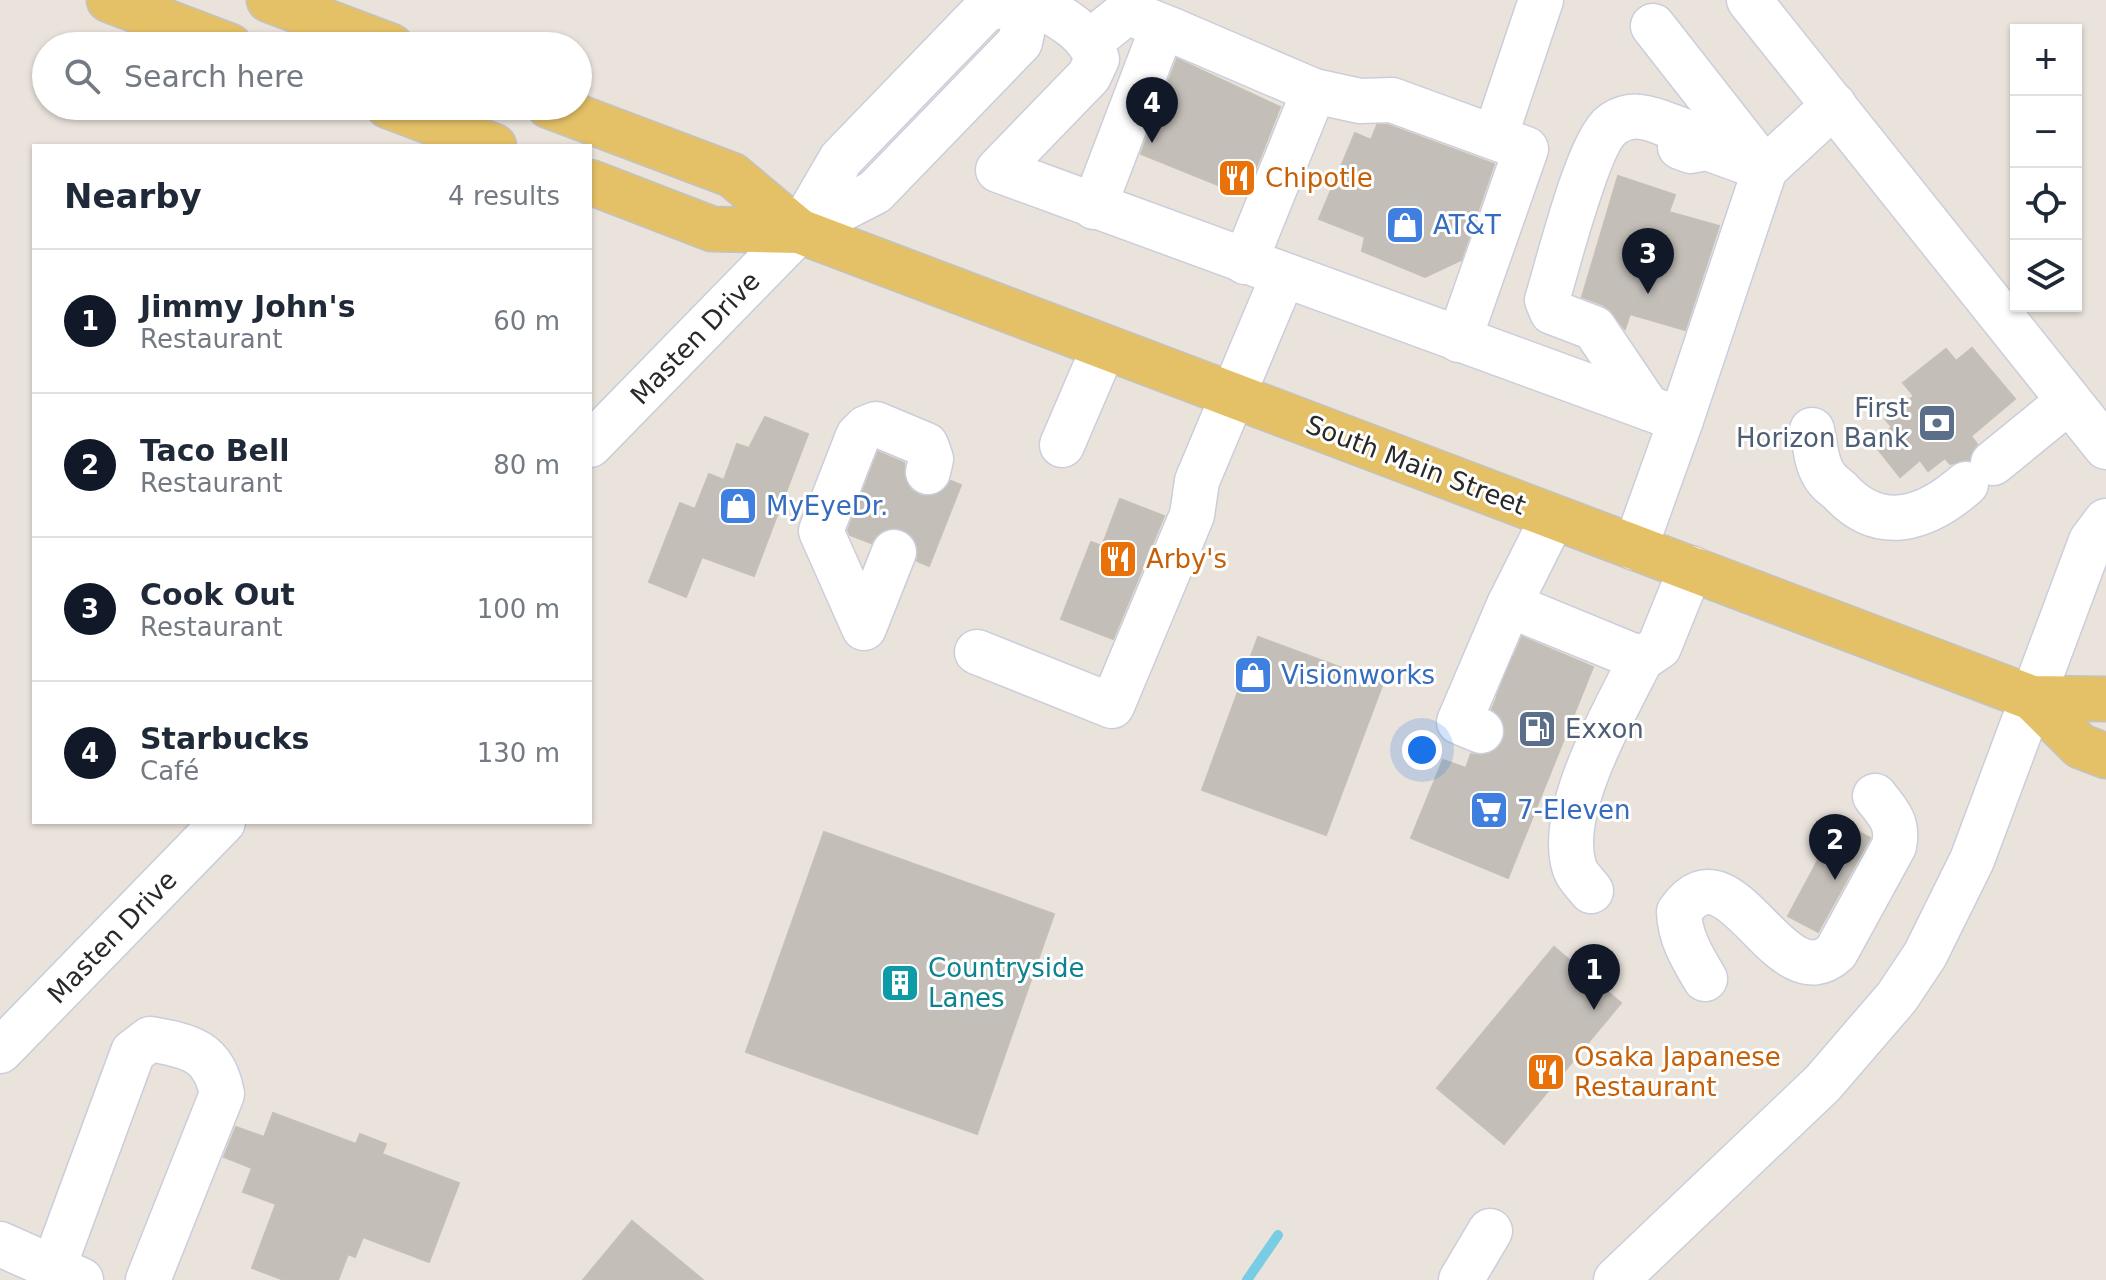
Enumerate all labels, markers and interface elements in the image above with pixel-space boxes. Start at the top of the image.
map controls [2010,24,2082,312]
button: + [2010,24,2082,96]
search box [32,32,592,120]
icon: search [60,54,104,98]
text: Search here [124,59,304,94]
pin: 4 [1126,77,1178,143]
button: − [2010,96,2082,168]
restaurant icon: Chipotle [1216,157,1258,199]
place label: Chipotle [1265,163,1373,193]
button: locate [2010,168,2082,240]
text: Nearby [64,176,202,216]
text: 4 results [448,181,560,211]
shop icon: AT&T [1384,204,1426,246]
place label: AT&T [1433,210,1501,240]
pin: 3 [1622,228,1674,294]
button: layers [2010,240,2082,312]
street label: Masten Drive [624,266,766,410]
text: Jimmy John's [140,289,356,324]
text: 1 [81,306,99,336]
text: 60 m [493,306,560,336]
text: Restaurant [140,324,282,354]
place label: First Horizon Bank [1736,393,1909,453]
bank icon: First Horizon Bank [1916,402,1958,444]
street label: South Main Street [1302,409,1530,521]
text: Taco Bell [140,433,289,468]
text: 2 [81,450,99,480]
text: 80 m [493,450,560,480]
text: Restaurant [140,468,282,498]
shop icon: MyEyeDr. [717,485,759,527]
place label: MyEyeDr. [766,491,888,521]
restaurant icon: Arby's [1097,538,1139,580]
place label: Arby's [1146,544,1227,574]
text: Cook Out [140,577,295,612]
text: 3 [81,594,99,624]
text: 100 m [477,594,560,624]
text: Restaurant [140,612,282,642]
shop icon: Visionworks [1232,654,1274,696]
place label: Visionworks [1281,660,1435,690]
fuel station icon: Exxon [1516,708,1558,750]
place label: Exxon [1565,714,1644,744]
text: Starbucks [140,721,309,756]
your location [1402,730,1442,770]
text: 4 [81,738,99,768]
text: 130 m [477,738,560,768]
text: Café [140,756,199,786]
supermarket icon: 7-Eleven [1468,789,1510,831]
place label: 7-Eleven [1517,795,1630,825]
pin: 2 [1809,814,1861,880]
street label: Masten Drive [41,865,183,1009]
pin: 1 [1568,944,1620,1010]
place label: Countryside Lanes [928,953,1085,1013]
building icon: Countryside Lanes [879,962,921,1004]
place label: Osaka Japanese Restaurant [1574,1042,1781,1102]
restaurant icon: Osaka Japanese Restaurant [1525,1051,1567,1093]

